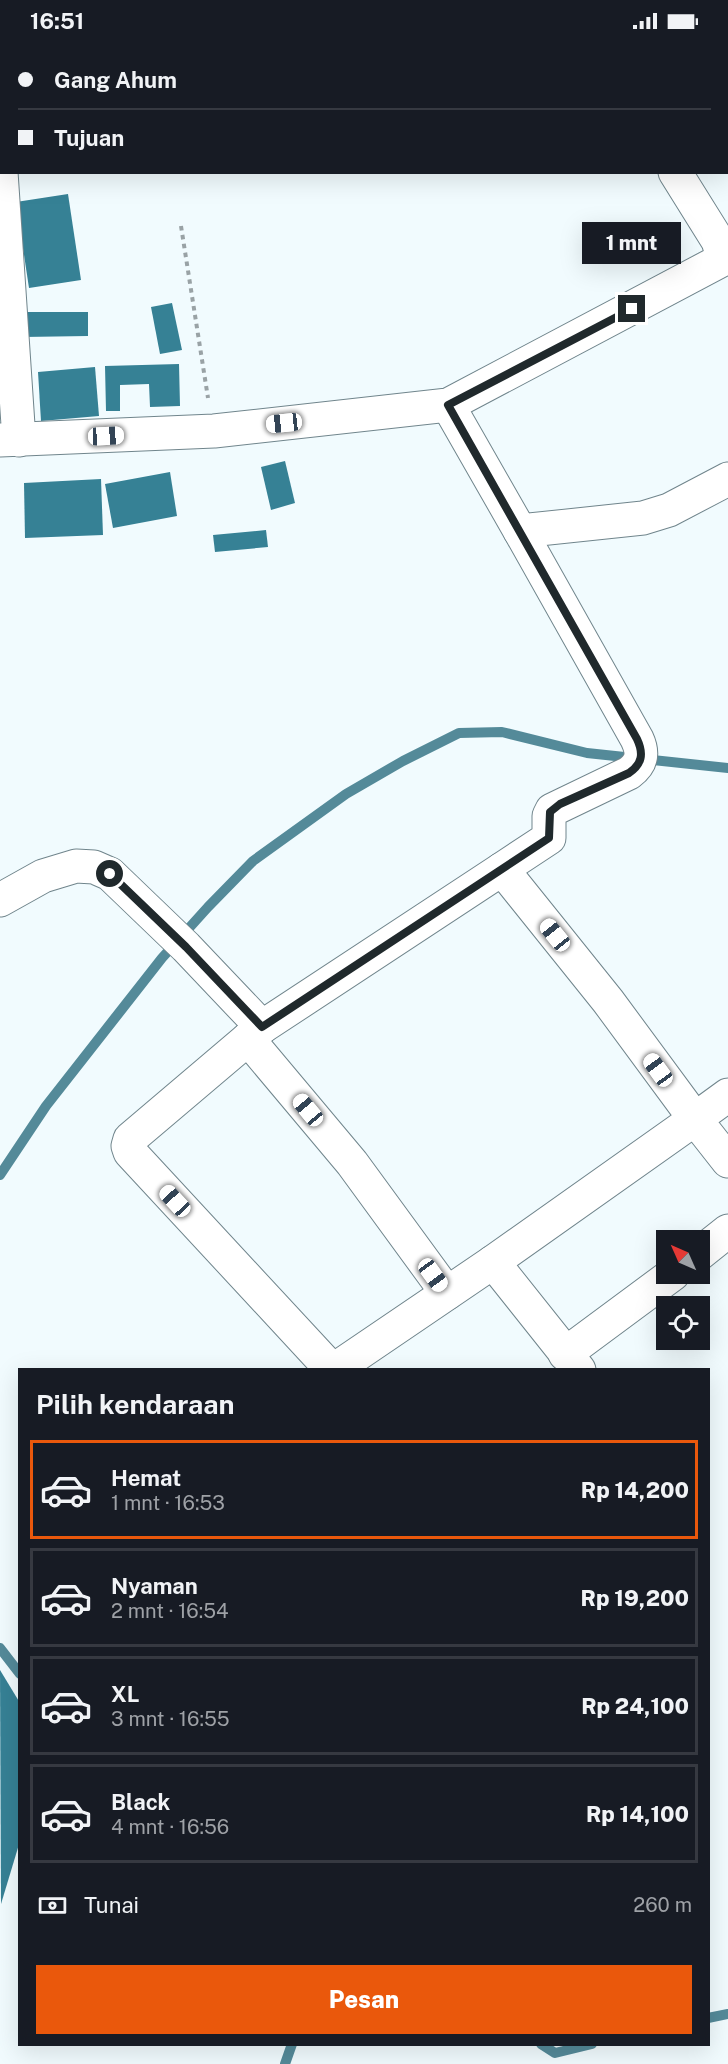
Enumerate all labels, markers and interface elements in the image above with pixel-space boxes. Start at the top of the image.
text: 16:51 [30,8,84,34]
text: Gang Ahum [54,67,177,93]
text: Tujuan [54,125,124,151]
callout: 1 mnt [582,222,682,264]
text: 1 mnt [606,231,657,255]
route end [618,295,645,322]
car [265,412,303,434]
car [88,426,124,446]
route start [96,860,123,887]
car [537,915,573,955]
car [640,1050,676,1090]
car [290,1090,326,1130]
car [156,1182,194,1220]
north arrow [656,1230,710,1284]
map controls [656,1230,710,1350]
car [415,1255,451,1295]
button: locate [656,1296,710,1350]
text: Pilih kendaraan [36,1388,235,1420]
icon: car [39,1463,93,1517]
text: Hemat [111,1465,181,1491]
text: Rp 14,200 [581,1477,689,1503]
text: 1 mnt · 16:53 [111,1491,225,1515]
icon: car [39,1571,93,1625]
text: Nyaman [111,1573,198,1599]
text: Rp 19,200 [581,1585,689,1611]
text: 2 mnt · 16:54 [111,1599,229,1623]
icon: car [39,1679,93,1733]
text: XL [111,1681,139,1707]
text: Rp 24,100 [581,1693,689,1719]
text: 3 mnt · 16:55 [111,1707,230,1731]
icon: car [39,1787,93,1841]
text: Black [111,1789,170,1815]
text: Rp 14,100 [586,1801,689,1827]
text: 4 mnt · 16:56 [111,1815,229,1839]
icon: cash [36,1889,69,1922]
text: Tunai [84,1892,139,1918]
text: 260 m [633,1893,692,1917]
button: Pesan [36,1965,692,2034]

